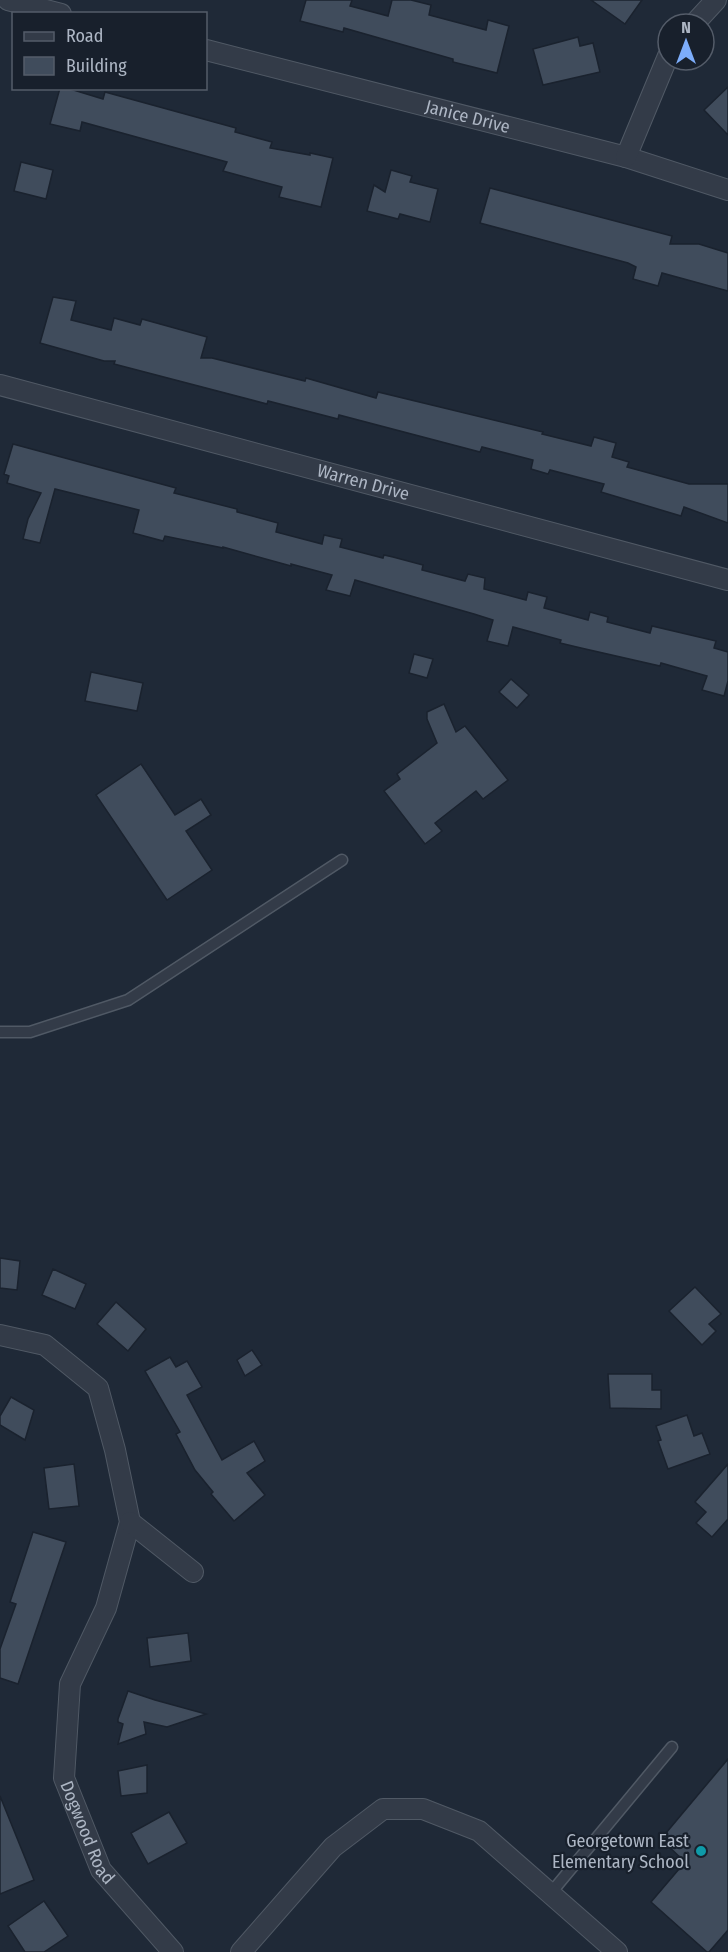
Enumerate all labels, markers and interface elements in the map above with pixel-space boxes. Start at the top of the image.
legend [12,12,207,90]
north arrow [656,12,716,72]
text: N [681,18,691,37]
text: Road [66,25,103,47]
text: Building [66,55,127,77]
street label: Janice Drive [423,95,512,138]
street label: Warren Drive [315,459,412,505]
street label: Dogwood Road [55,1778,119,1889]
place label: Georgetown East Elementary School [552,1830,689,1873]
marker: Georgetown East Elementary School [694,1844,708,1858]

